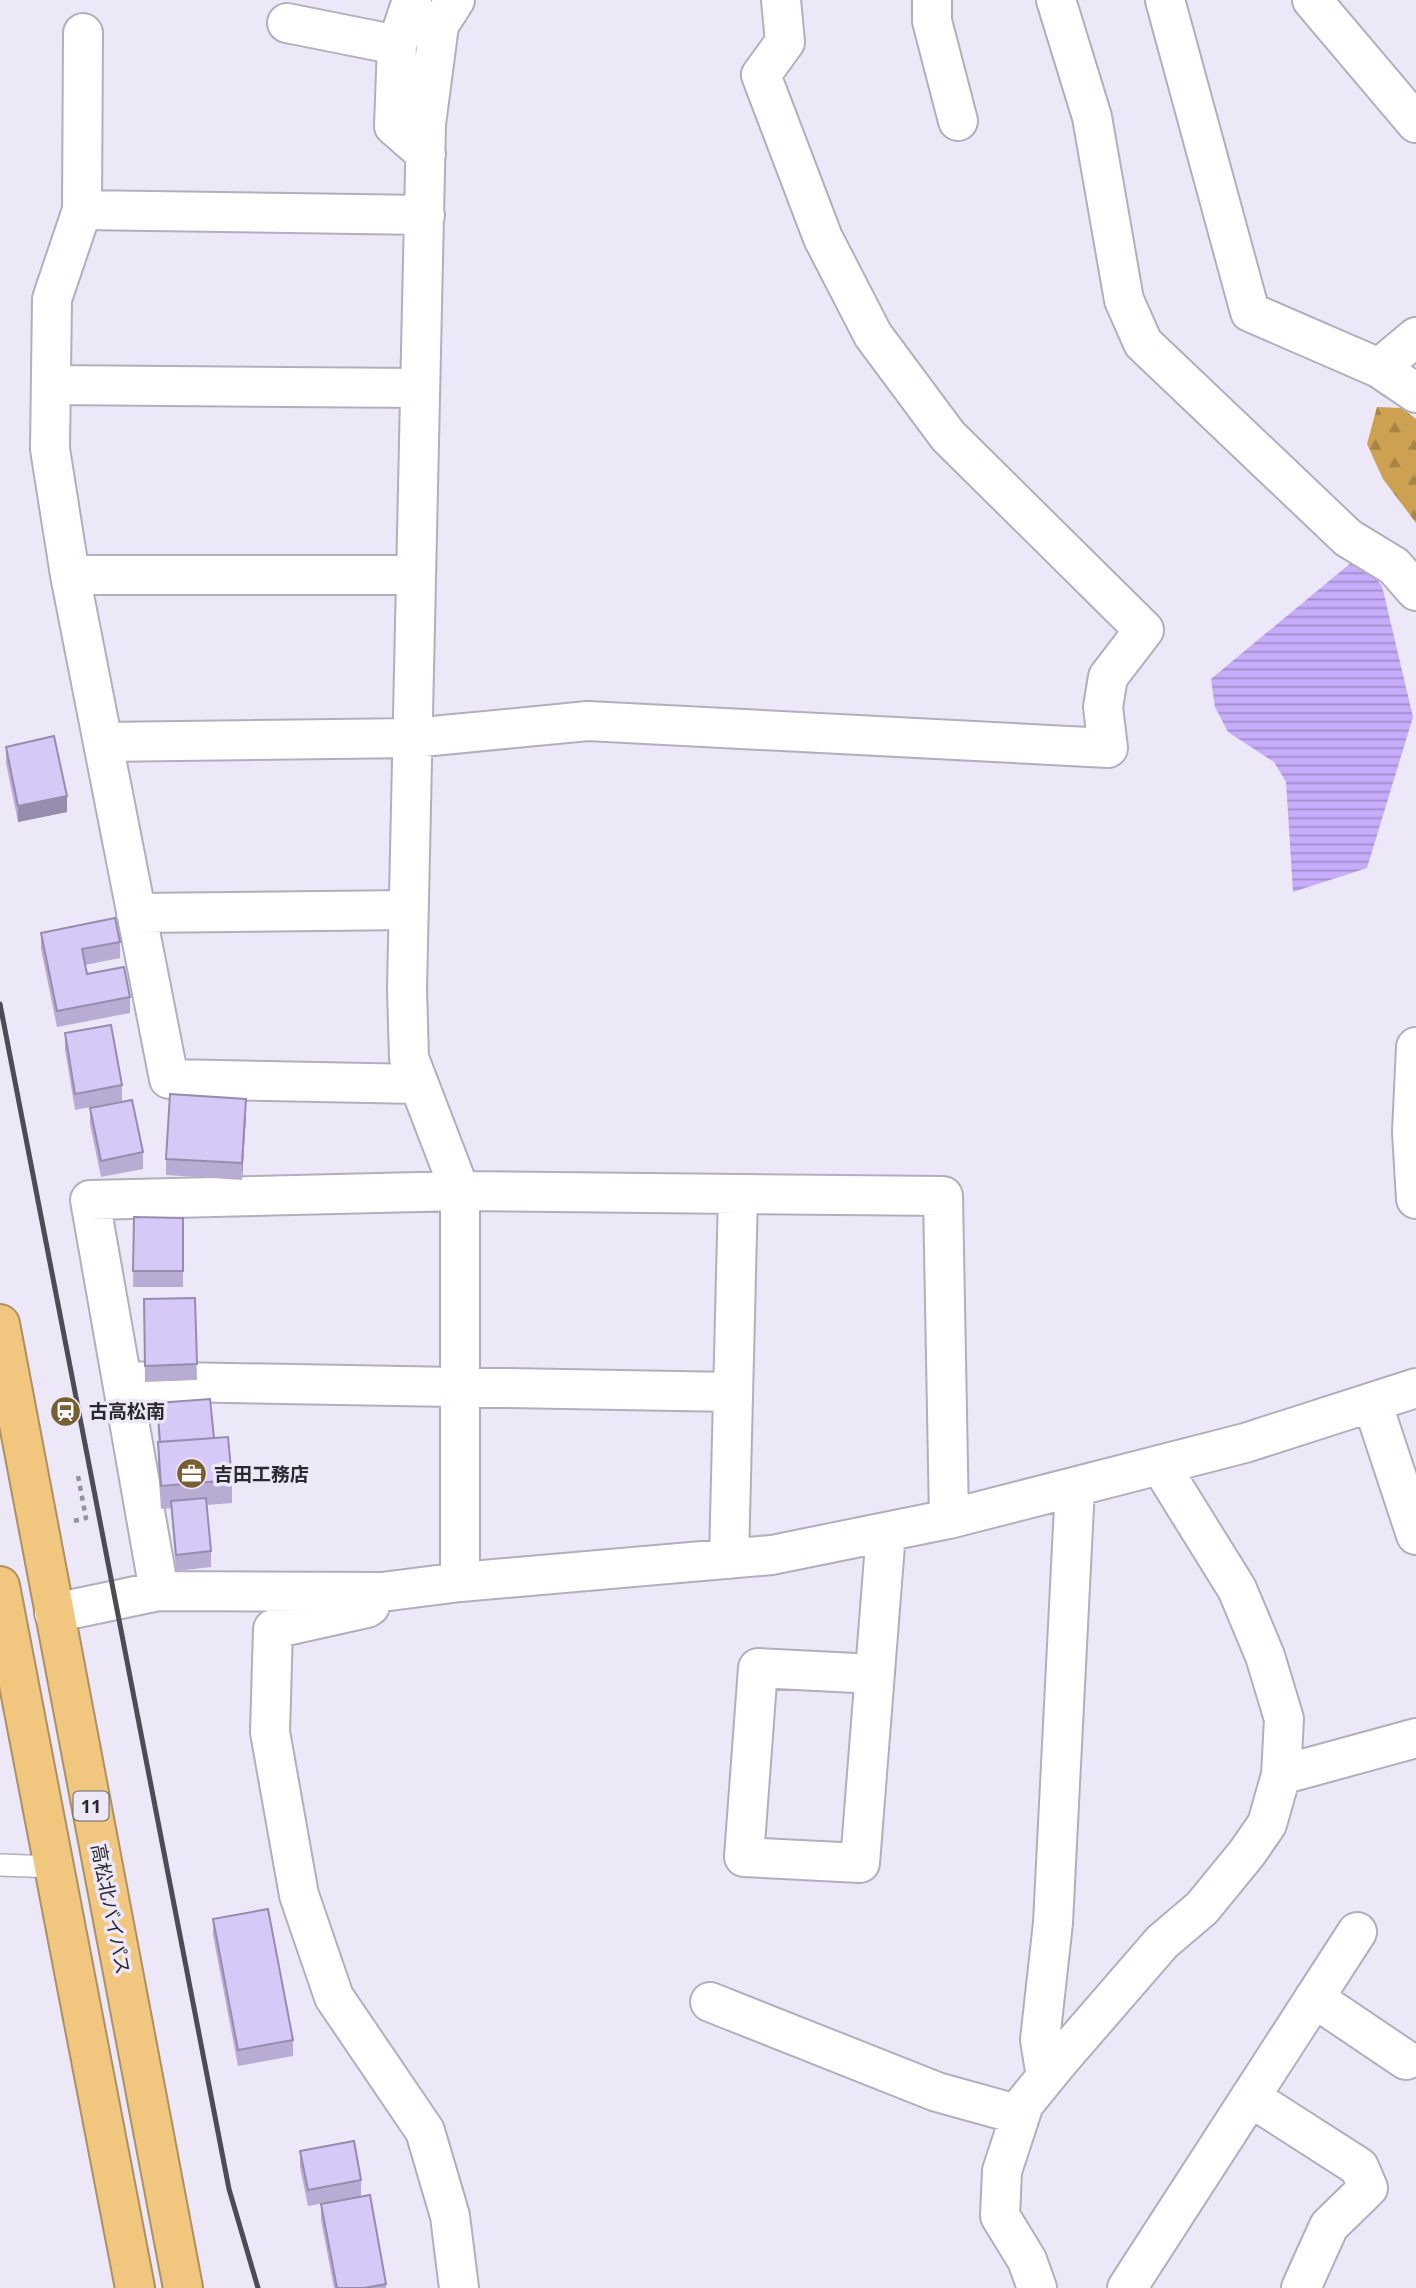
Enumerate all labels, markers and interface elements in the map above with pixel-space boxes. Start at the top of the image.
station icon: 古高松南 [49,1394,83,1428]
place label: 古高松南 [89,1398,165,1424]
office icon: 吉田工務店 [174,1457,208,1491]
place label: 吉田工務店 [214,1461,309,1487]
road number: 11 [74,1792,108,1820]
street label: 高松北バイパス [86,1841,136,1977]

